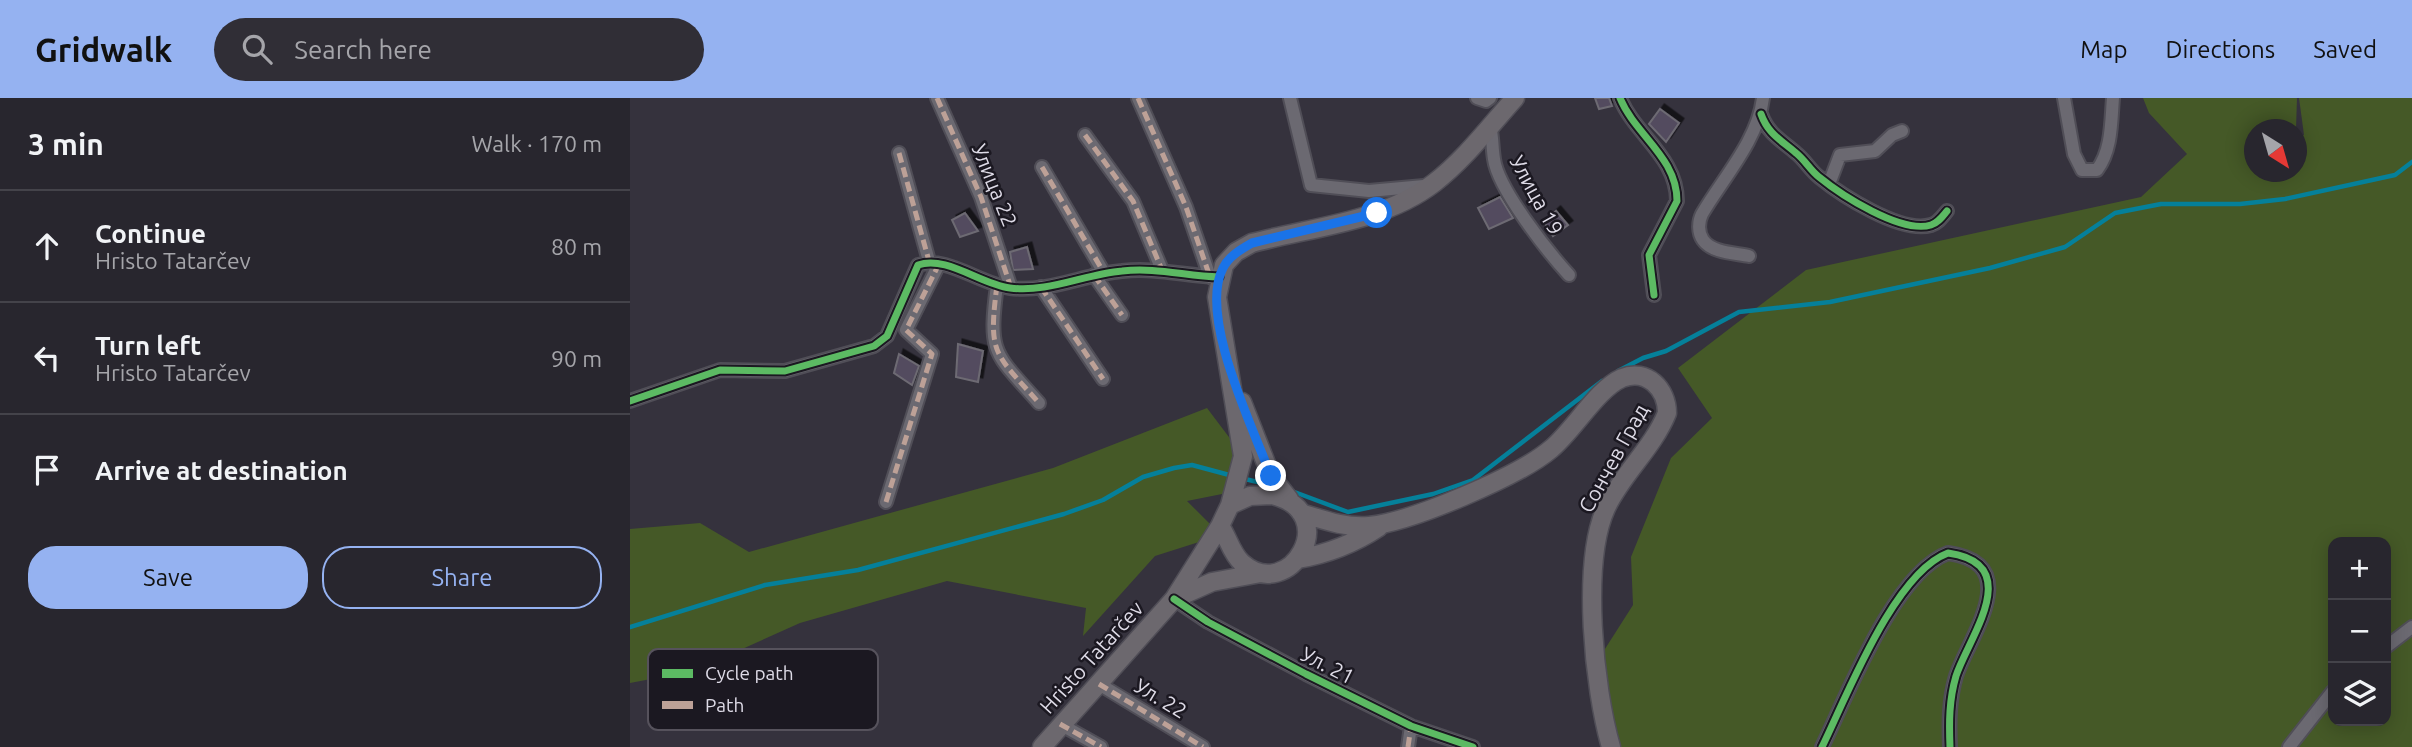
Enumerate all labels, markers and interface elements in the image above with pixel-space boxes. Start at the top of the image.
search box [214,18,704,81]
icon: search [238,30,276,68]
text: Gridwalk [35,31,172,68]
text: Search here [294,35,432,64]
text: Map [2080,36,2127,63]
text: Directions [2165,36,2275,63]
text: Saved [2313,36,2377,63]
north arrow [2244,119,2307,182]
text: 3 min [28,127,104,161]
text: Walk · 170 m [471,131,602,156]
street label: Улица 22 [968,140,1022,230]
street label: Улица 19 [1505,151,1569,239]
route start [1361,197,1392,228]
text: Continue [95,219,206,248]
icon: ahead [28,227,66,265]
text: 80 m [551,234,602,259]
text: Hristo Tatarčev [95,248,251,273]
text: Turn left [95,331,201,360]
icon: left [28,339,66,377]
text: 90 m [551,346,602,371]
text: Hristo Tatarčev [95,360,251,385]
street label: Сончев Град [1573,399,1653,517]
icon: arrive [28,451,66,489]
text: Arrive at destination [95,456,348,485]
route end [1255,460,1286,491]
map controls [2328,537,2391,726]
button: + [2328,537,2391,600]
button: Save [28,546,308,609]
button: Share [322,546,602,609]
street label: Hristo Tatarčev [1034,596,1148,718]
button: − [2328,600,2391,663]
street label: Ул. 21 [1297,641,1359,689]
legend [648,649,878,730]
text: Cycle path [705,662,794,684]
button: layers [2328,663,2391,726]
street label: Ул. 22 [1131,673,1191,723]
text: Path [705,694,744,716]

